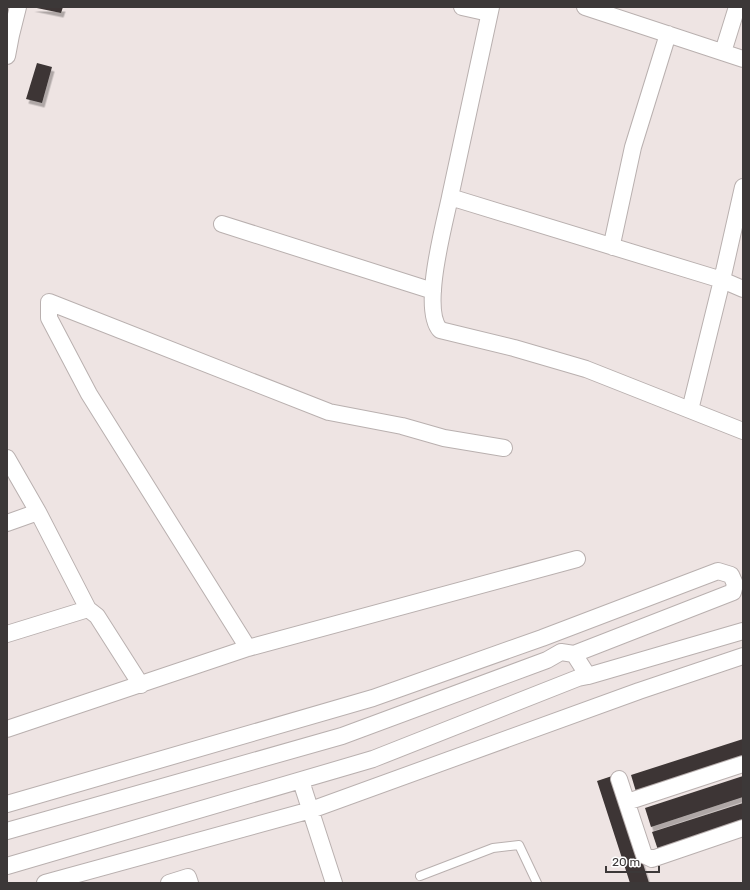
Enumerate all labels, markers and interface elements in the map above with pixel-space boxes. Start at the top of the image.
scale bar [606,848,659,874]
text: 20 m [612,855,640,869]

